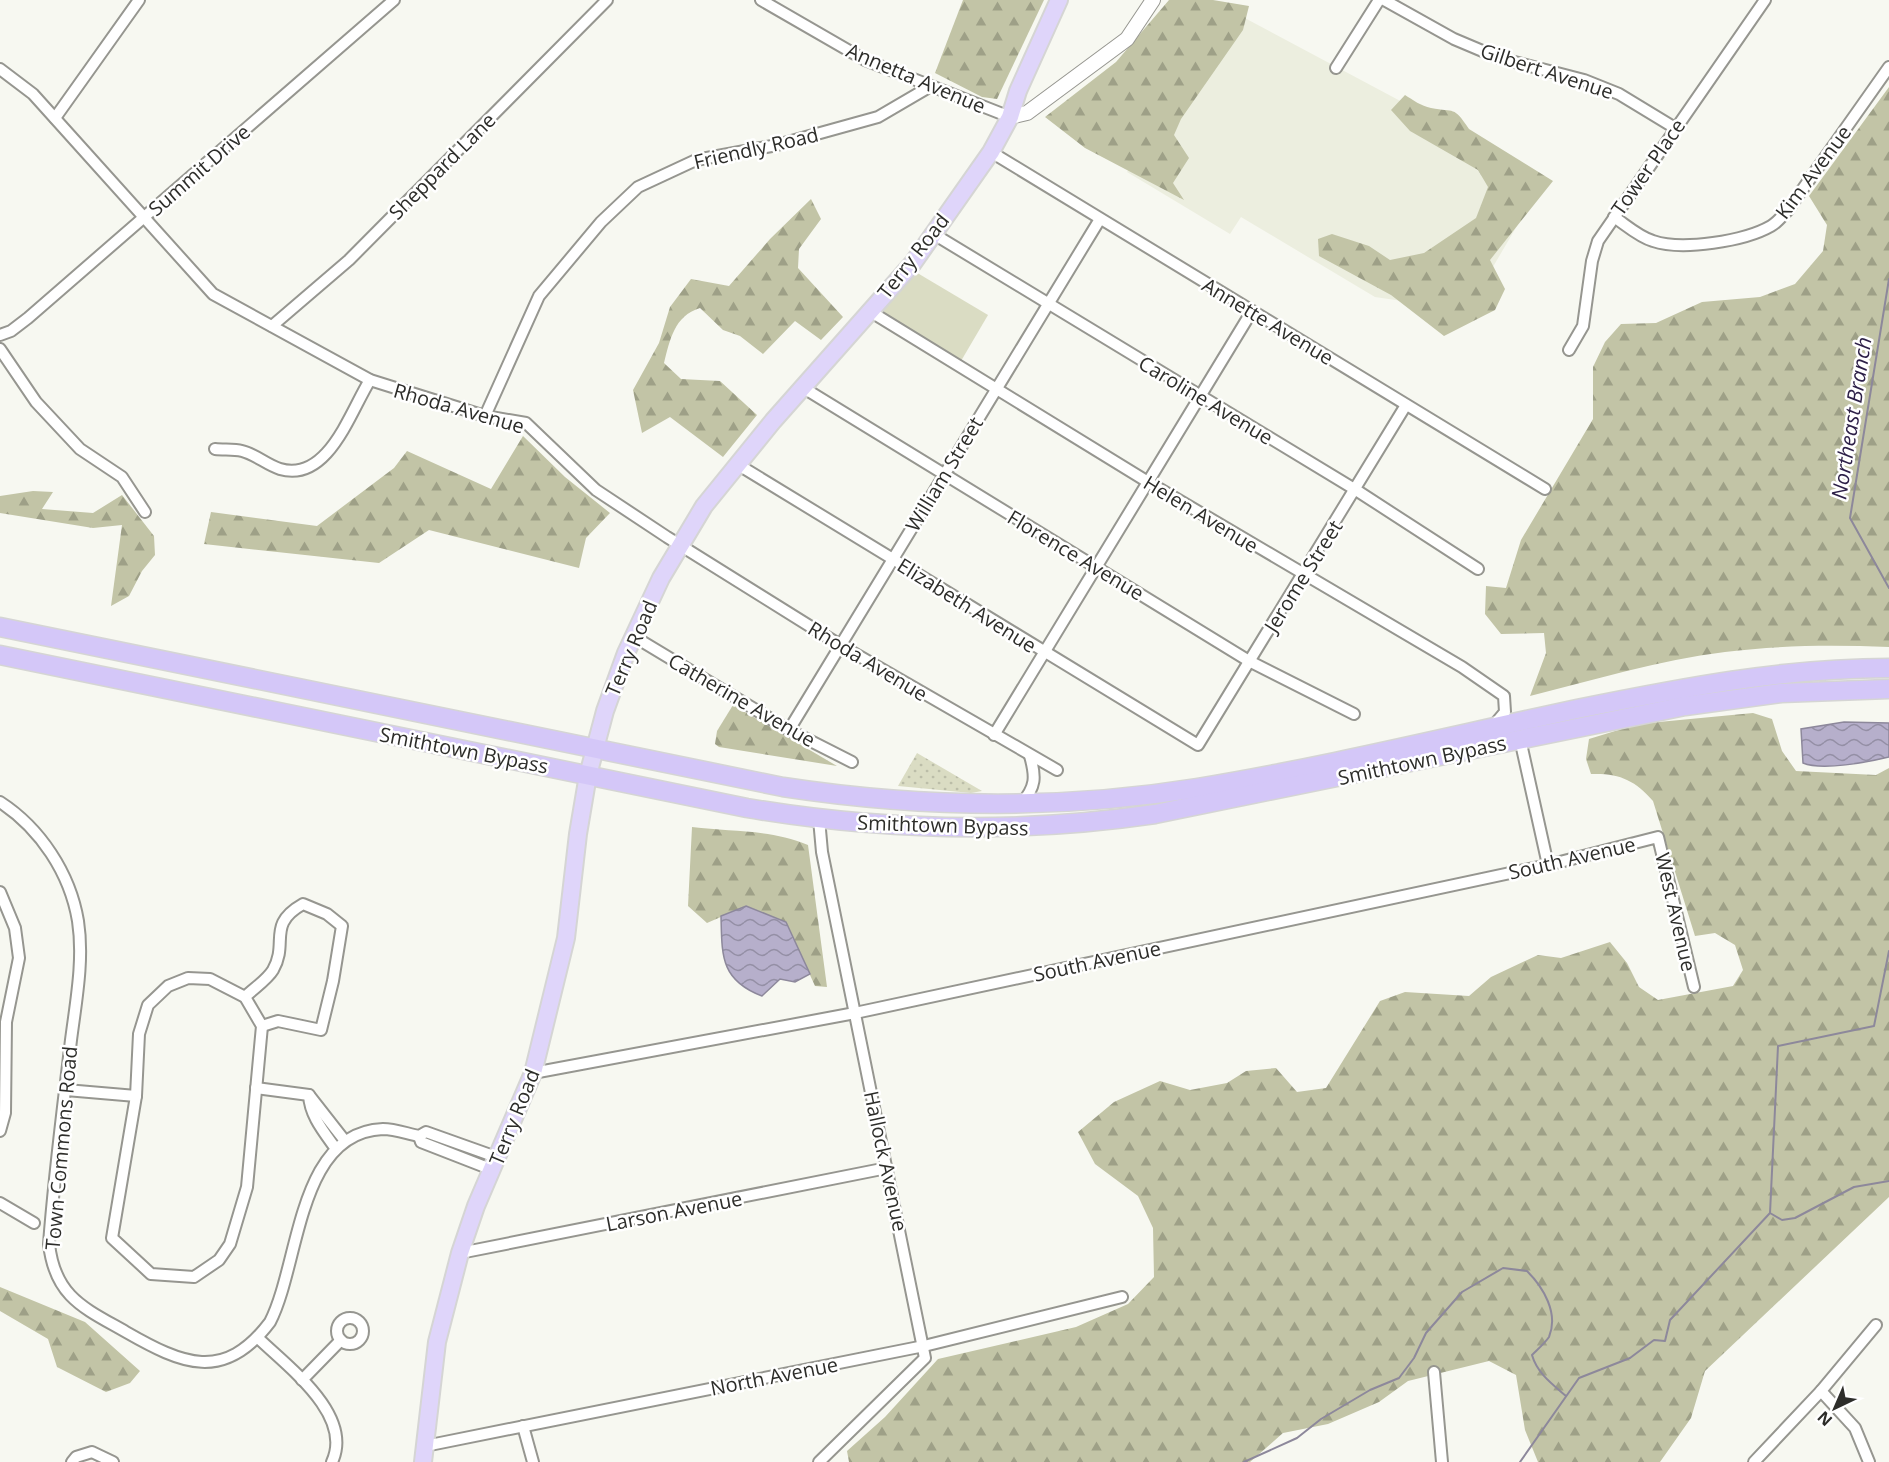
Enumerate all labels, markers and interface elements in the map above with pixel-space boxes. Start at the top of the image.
street label: Annetta Avenue [842,37,990,119]
street label: Gilbert Avenue [1477,37,1617,105]
street label: Sheppard Lane [383,107,501,225]
street label: Tower Place [1605,113,1691,221]
street label: Summit Drive [142,118,256,222]
street label: Kim Avenue [1769,120,1857,224]
street label: Friendly Road [691,121,821,175]
street label: Terry Road [871,208,955,304]
street label: Annette Avenue [1197,271,1339,371]
water label: Northeast Branch [1824,335,1878,501]
street label: Caroline Avenue [1134,349,1278,451]
street label: Rhoda Avenue [390,376,528,440]
street label: William Street [899,412,989,536]
street label: Helen Avenue [1139,469,1263,559]
street label: Florence Avenue [1003,504,1149,606]
street label: Jerome Street [1257,515,1348,639]
street label: Elizabeth Avenue [892,551,1042,659]
street label: Terry Road [599,596,663,700]
street label: Rhoda Avenue [803,615,933,707]
street label: Catherine Avenue [663,647,821,753]
street label: Smithtown Bypass [377,720,551,780]
street label: Smithtown Bypass [1335,729,1509,791]
street label: Smithtown Bypass [857,809,1029,841]
street label: South Avenue [1506,830,1638,886]
street label: West Avenue [1649,850,1703,974]
street label: South Avenue [1031,934,1163,988]
street label: Town Commons Road [39,1045,83,1251]
street label: Terry Road [482,1065,546,1169]
street label: Hallock Avenue [858,1088,914,1234]
street label: Larson Avenue [604,1185,744,1237]
street label: North Avenue [708,1350,840,1402]
north arrow [1805,1378,1865,1438]
text: N [1812,1406,1837,1431]

